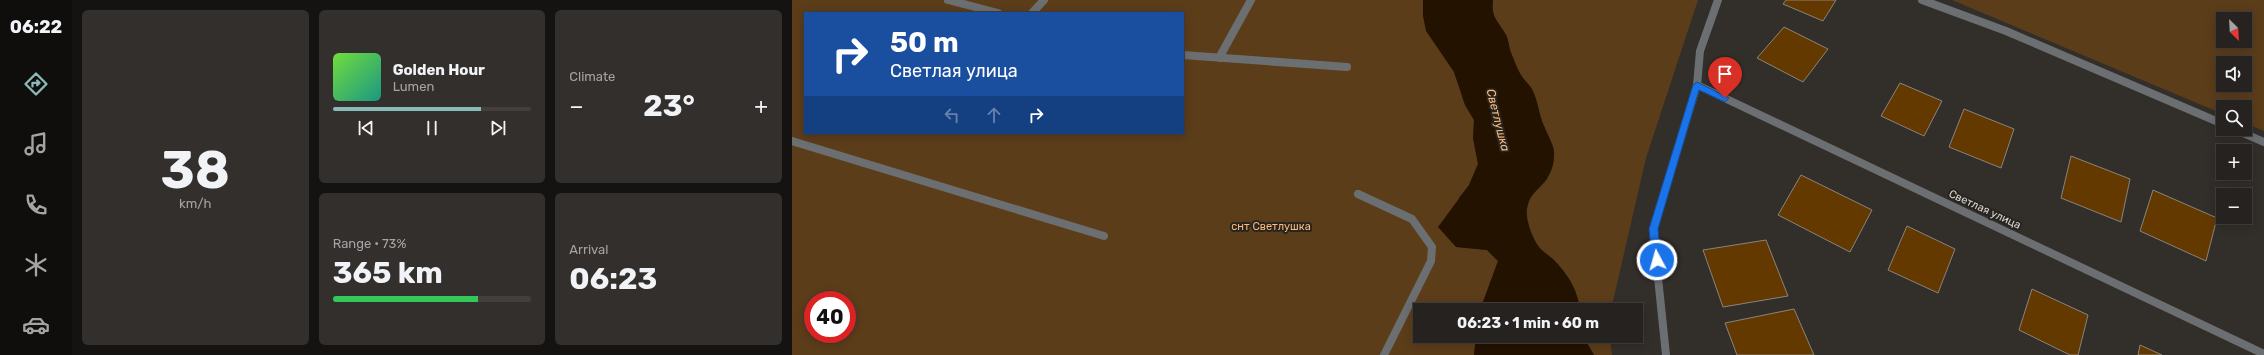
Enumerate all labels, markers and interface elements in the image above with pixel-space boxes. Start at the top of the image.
north arrow [2216,12,2252,48]
map controls [2216,12,2252,224]
text: 06:22 [10,16,62,38]
text: 50 m [890,26,959,59]
icon: right [824,28,876,80]
button: sound [2216,56,2252,92]
pin [1708,57,1742,98]
text: Светлая улица [890,60,1018,82]
text: Golden Hour [393,61,485,79]
icon: arrive [1714,63,1736,85]
text: Climate [569,69,615,84]
icon: directions [22,70,50,98]
text: Lumen [393,79,434,94]
water label: Светлушка [1483,87,1513,153]
text: 23° [643,88,695,124]
text: − [569,93,584,120]
text: + [754,93,768,120]
button: search [2216,100,2252,136]
icon: left [941,104,963,126]
icon: ahead [983,104,1005,126]
icon: right [1025,104,1047,126]
icon: previous [355,117,377,139]
icon: pause [421,117,443,139]
icon: next [487,117,509,139]
icon: music [22,130,50,158]
text: 38 [161,139,230,201]
button: + [2216,144,2252,180]
street label: Светлая улица [1947,187,2023,232]
button: − [2216,188,2252,224]
icon: phone [22,191,50,219]
text: km/h [179,196,212,211]
park label: снт Светлушка [1231,220,1311,233]
text: Range · 73% [333,236,406,251]
position arrow [1636,239,1678,281]
text: Arrival [569,242,608,257]
icon: climate [22,251,50,279]
text: 365 km [333,255,443,291]
text: 06:23 [569,261,657,297]
speed limit sign: 40 [804,291,856,343]
icon: car [22,311,50,339]
text: 06:23 · 1 min · 60 m [1457,314,1599,332]

